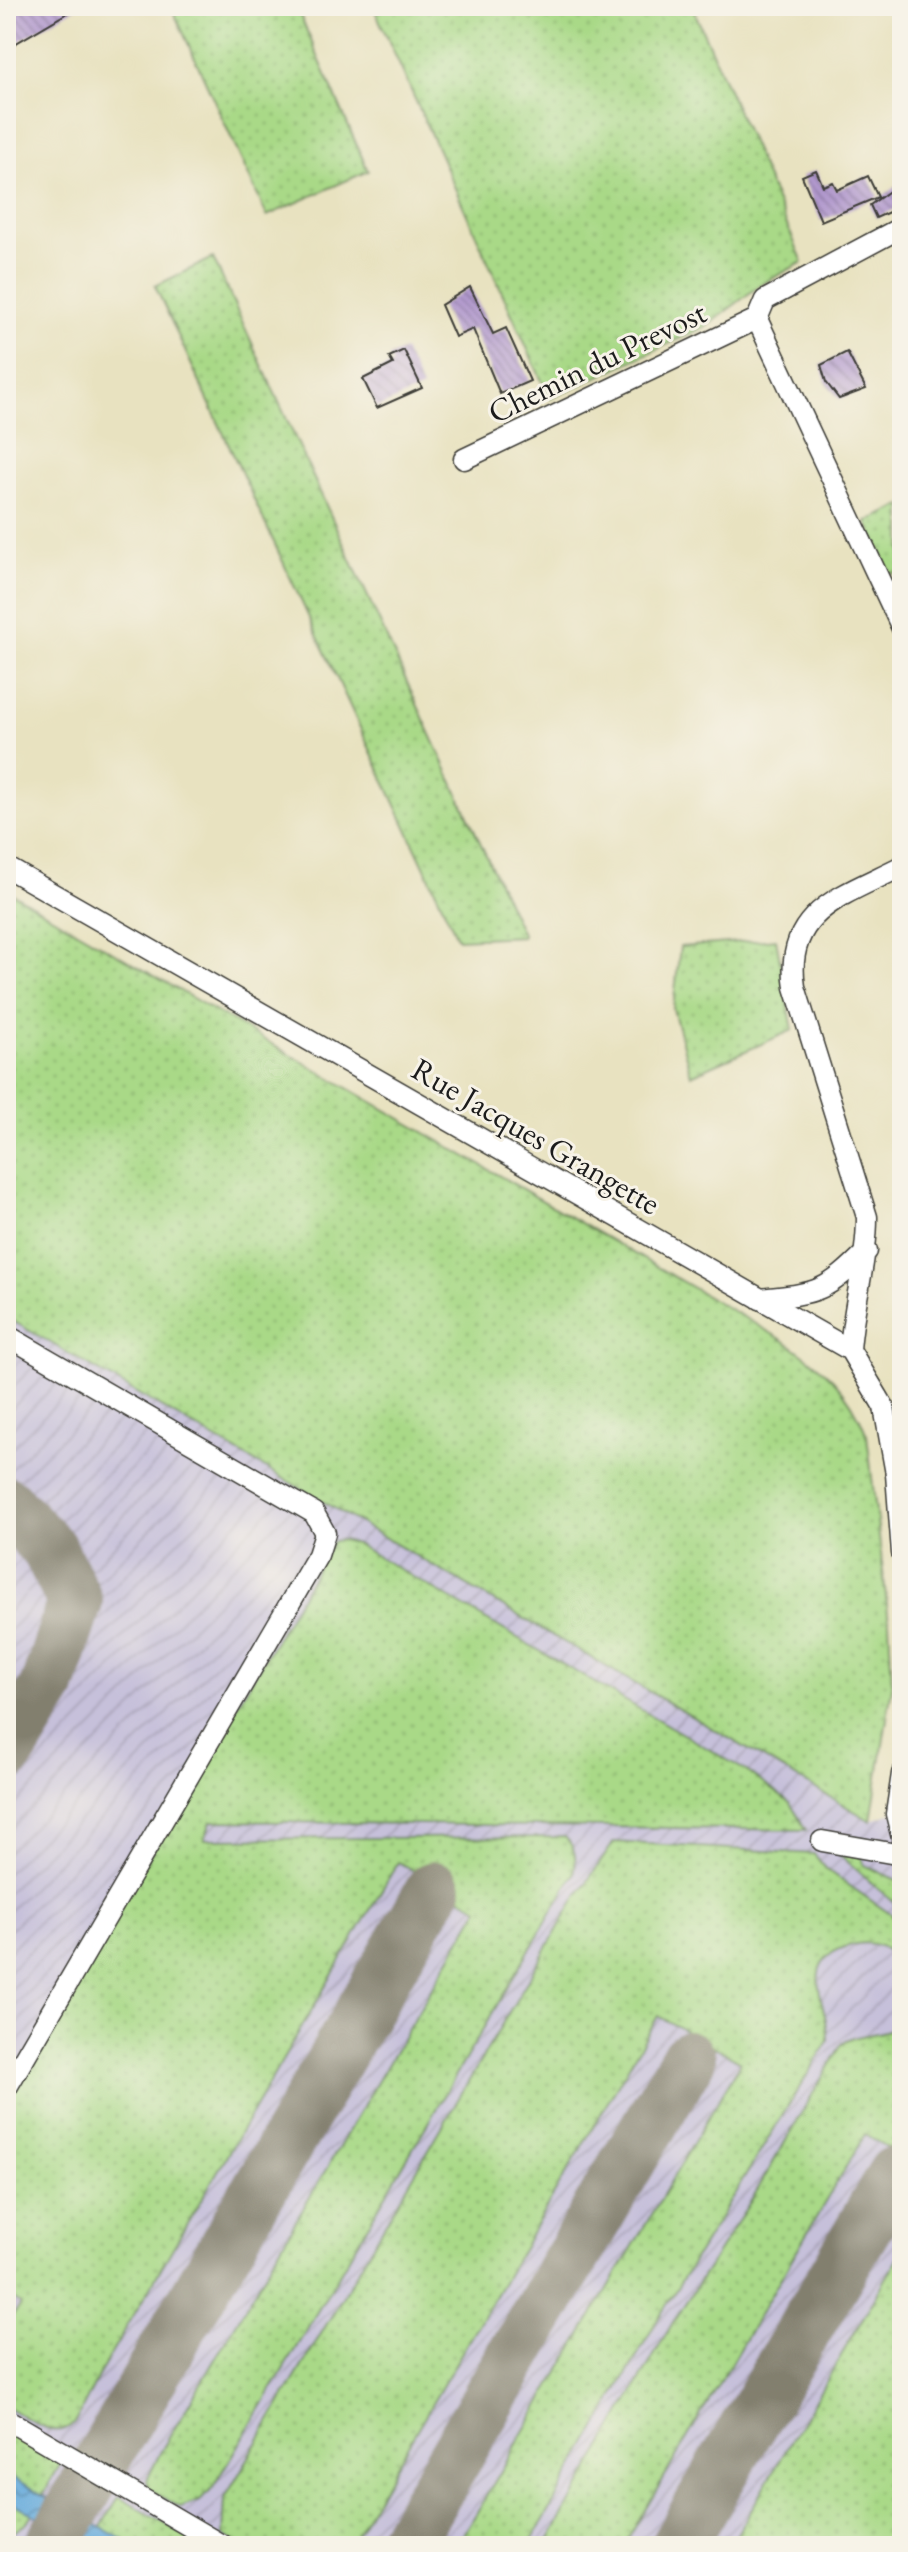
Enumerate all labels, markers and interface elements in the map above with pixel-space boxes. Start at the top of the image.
street label: Chemin du Prevost [481,291,713,433]
street label: Rue Jacques Grangette [404,1048,668,1224]

